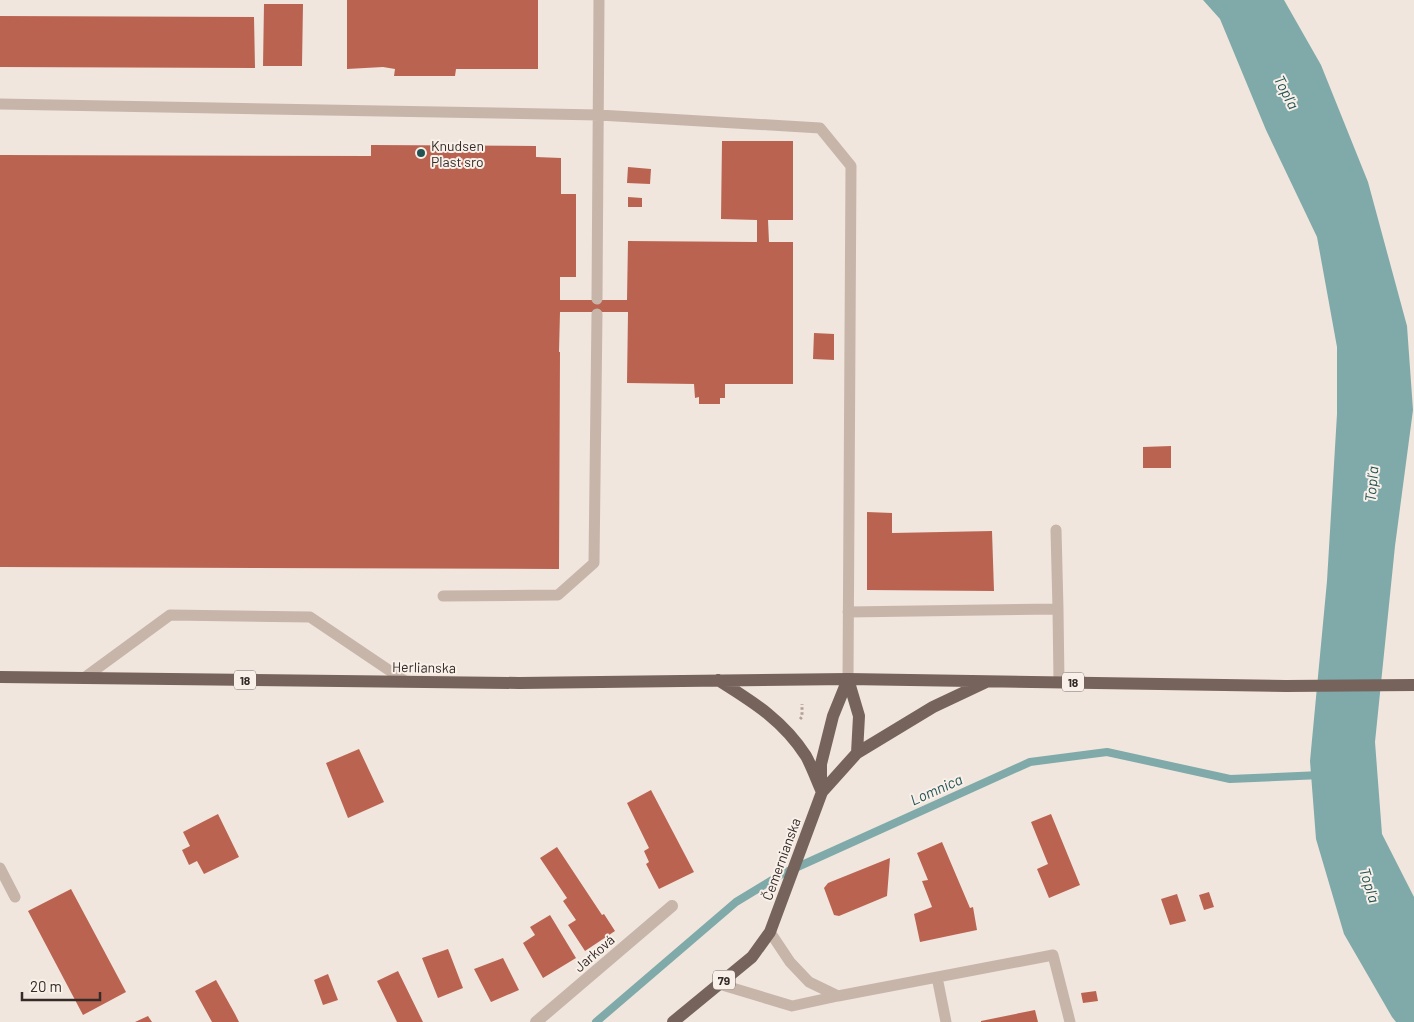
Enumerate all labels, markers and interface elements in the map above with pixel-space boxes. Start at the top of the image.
water label: Topľa [1271,72,1303,112]
place label: Knudsen Plast sro [431,137,484,170]
marker: Knudsen Plast sro [415,147,427,159]
water label: Topľa [1360,465,1382,503]
street label: Herlianska [392,658,456,676]
road number: 18 [234,670,256,690]
road number: 18 [1062,672,1084,692]
water label: Lomnica [907,770,965,808]
street label: Čemernianska [758,815,804,903]
water label: Topľa [1356,865,1384,905]
street label: Jarková [570,931,618,975]
scale bar [22,970,100,1002]
road number: 79 [713,970,735,990]
text: 20 m [30,977,62,995]

